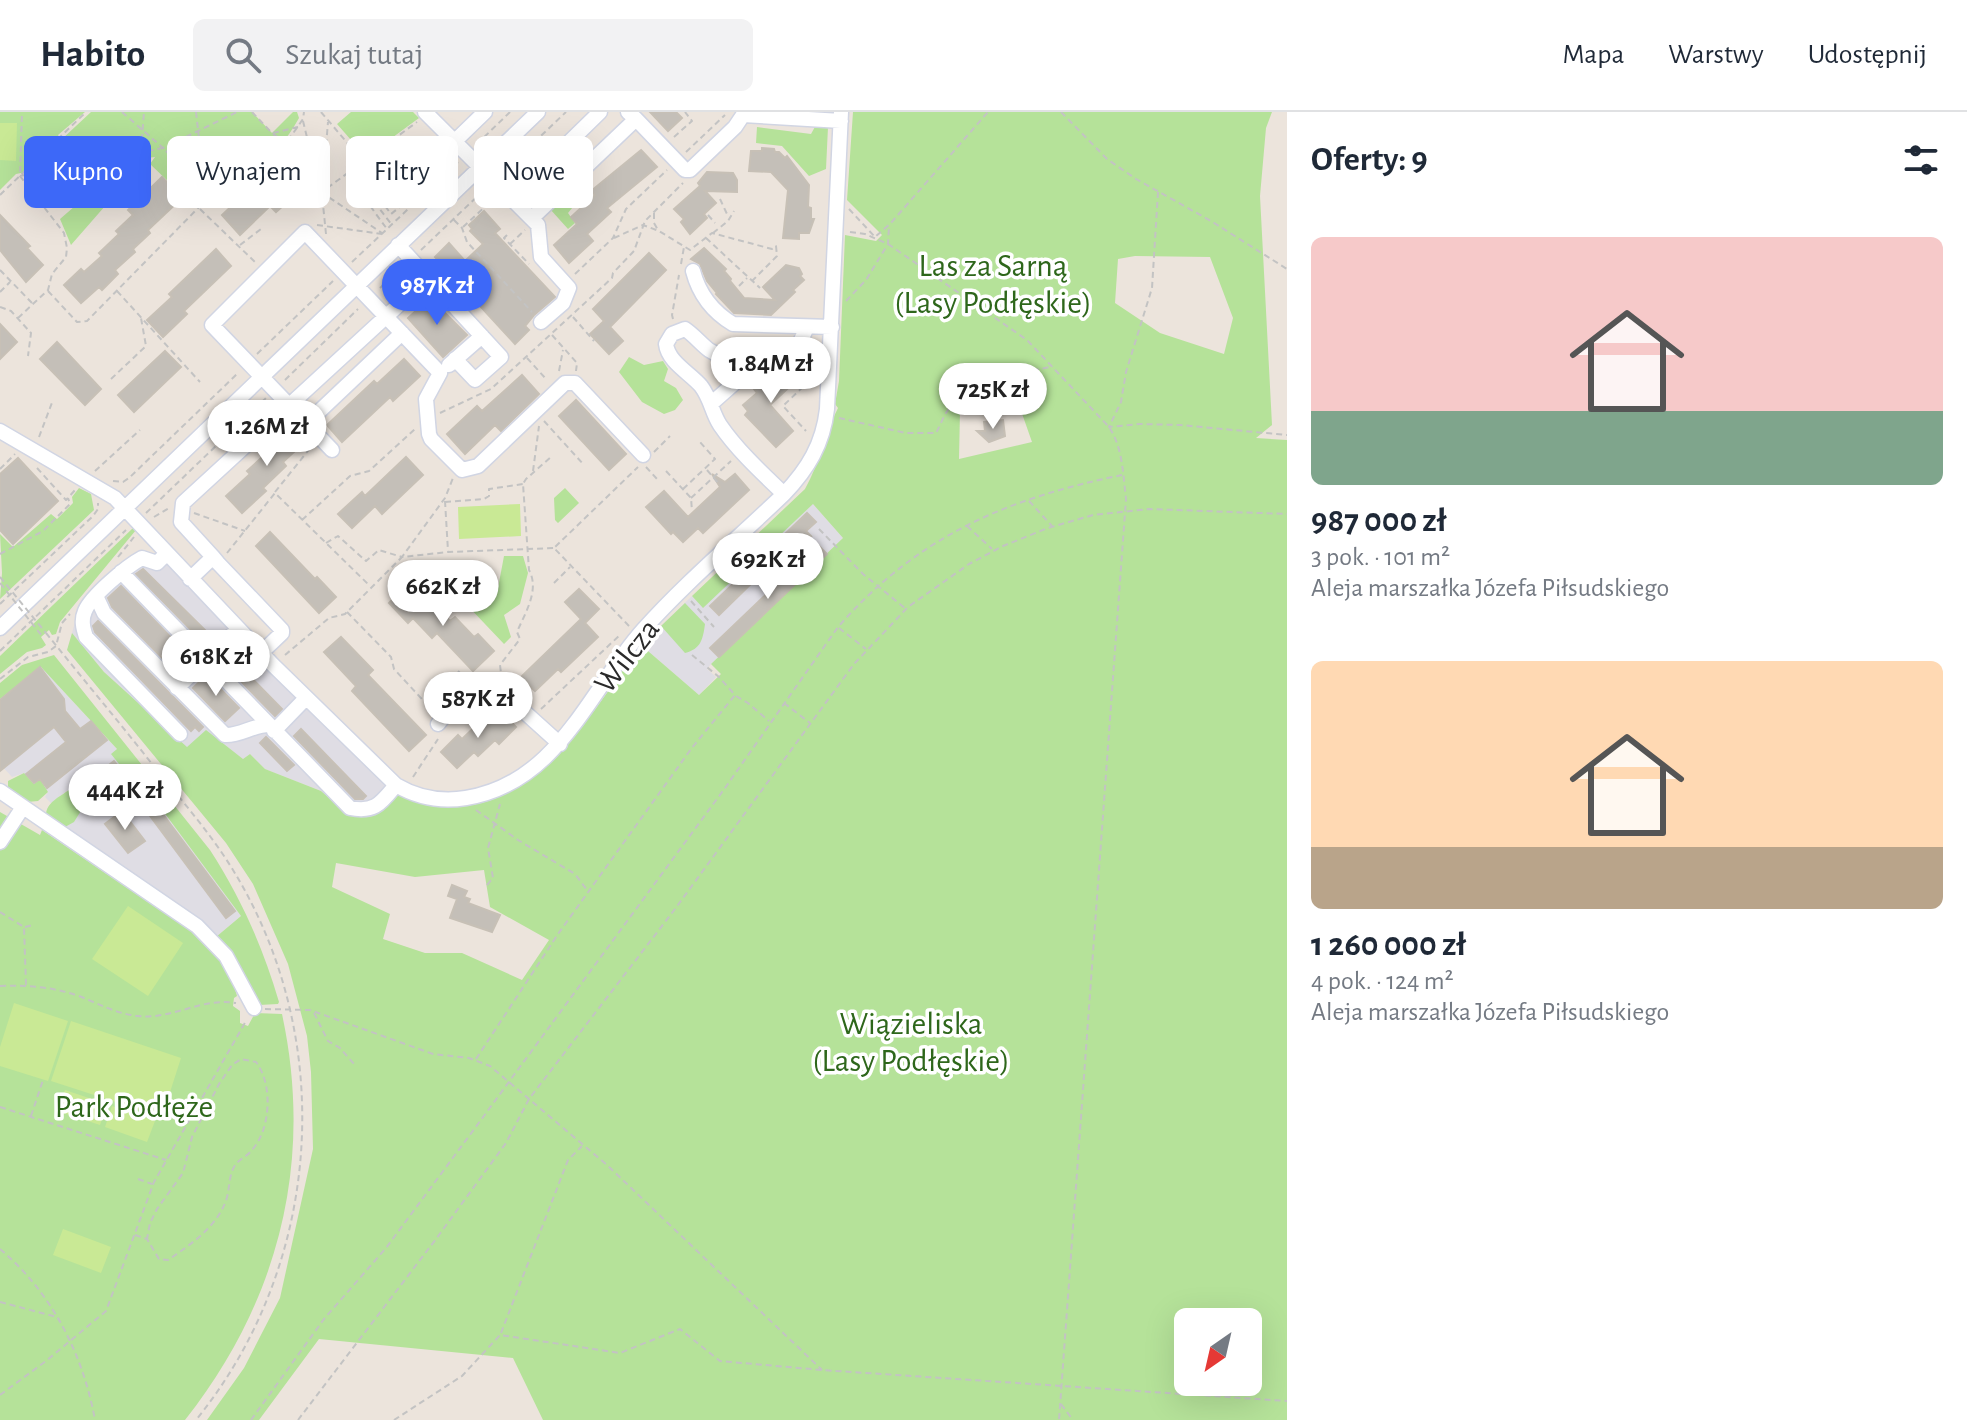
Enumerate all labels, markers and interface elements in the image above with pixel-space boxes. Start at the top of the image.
search box [193,19,753,91]
icon: search [221,33,265,77]
text: Habito [40,36,145,74]
text: Szukaj tutaj [285,40,423,70]
text: Mapa [1562,41,1624,69]
text: Warstwy [1668,41,1764,69]
text: Udostępnij [1808,41,1927,69]
chip: Kupno [24,136,151,208]
chip: Wynajem [167,136,330,208]
chip: Filtry [346,136,458,208]
chip: Nowe [474,136,593,208]
icon: filters [1899,138,1943,182]
text: Oferty: 9 [1311,143,1428,177]
park label: Las za Sarną (Lasy Podłęskie) [894,250,1092,319]
pin: 987K zł [363,259,511,327]
text: 987K zł [400,272,474,298]
icon: home [1555,289,1699,433]
pin: 1.84M zł [688,337,854,405]
text: 1.84M zł [729,350,813,376]
pin: 725K zł [919,363,1067,431]
text: 725K zł [957,376,1029,402]
pin: 1.26M zł [184,400,350,468]
text: 1.26M zł [225,413,309,439]
text: 987 000 zł [1311,504,1447,538]
pin: 692K zł [694,533,842,601]
text: 3 pok. · 101 m² [1311,544,1450,570]
text: 692K zł [731,546,805,572]
pin: 662K zł [369,560,517,628]
text: 662K zł [406,573,480,599]
text: Aleja marszałka Józefa Piłsudskiego [1311,575,1669,601]
street label: Wilcza [588,613,666,699]
pin: 618K zł [142,630,290,698]
text: 618K zł [180,643,252,669]
pin: 587K zł [404,672,552,740]
text: 587K zł [442,685,514,711]
icon: home [1555,713,1699,857]
pin: 444K zł [51,764,199,832]
text: 444K zł [87,777,163,803]
text: 1 260 000 zł [1311,928,1466,962]
text: 4 pok. · 124 m² [1311,968,1454,994]
text: Aleja marszałka Józefa Piłsudskiego [1311,999,1669,1025]
park label: Wiązieliska (Lasy Podłęskie) [812,1008,1010,1077]
park label: Park Podłęże [55,1091,213,1123]
north arrow [1174,1308,1262,1396]
map controls [1174,1308,1262,1396]

